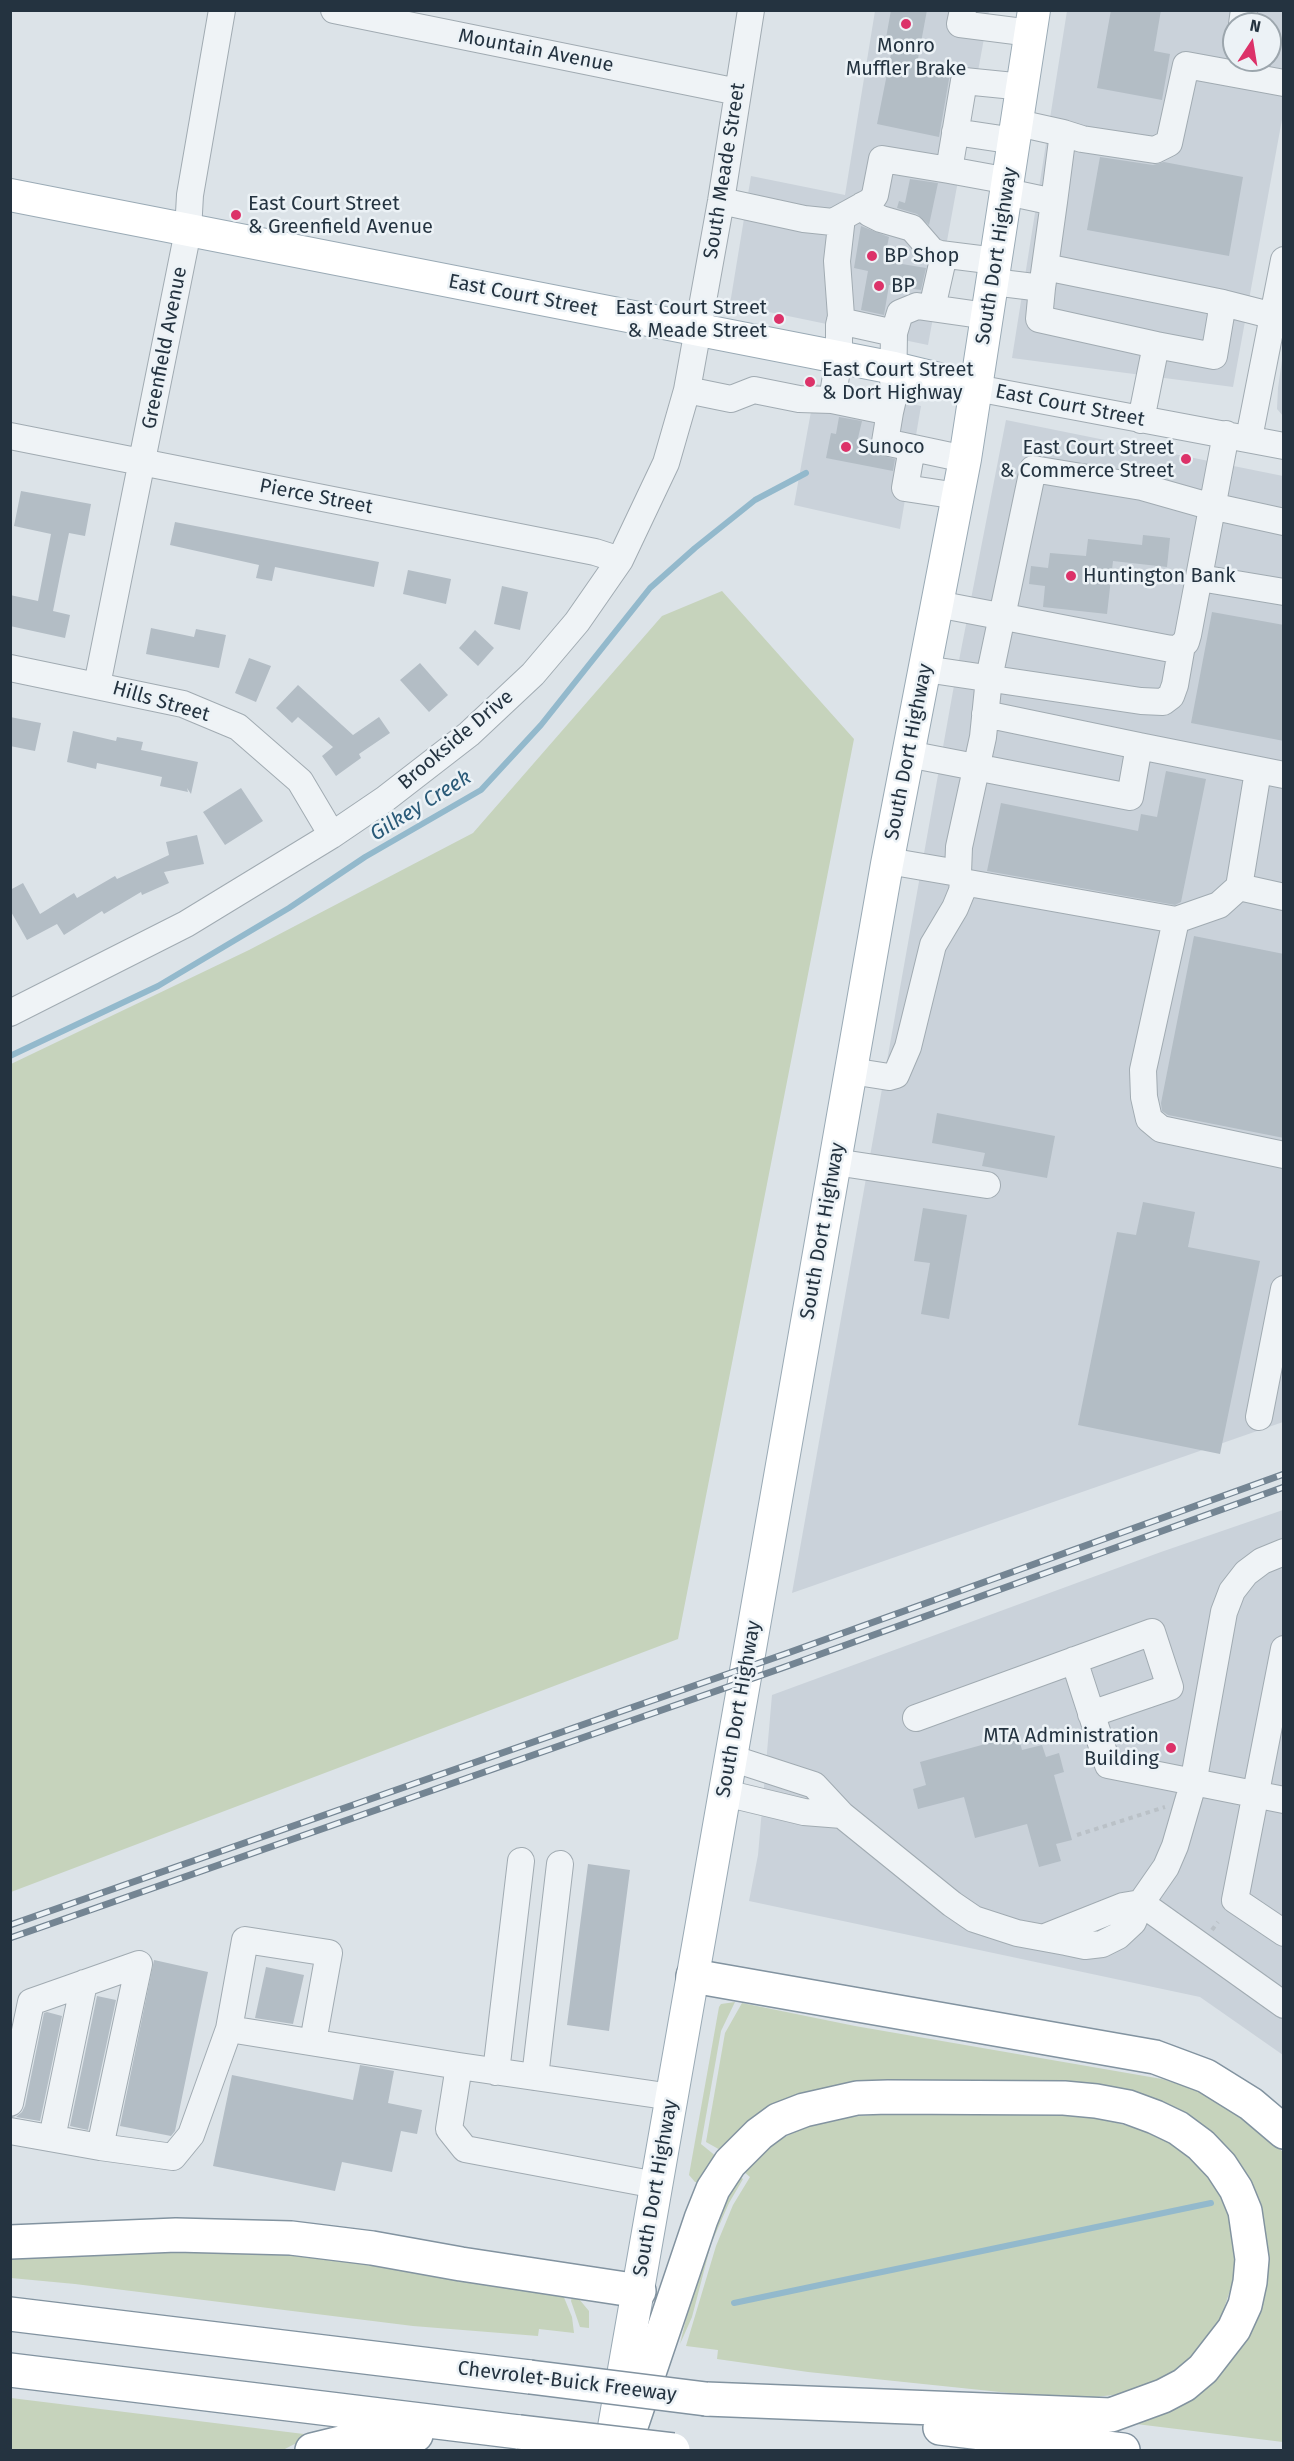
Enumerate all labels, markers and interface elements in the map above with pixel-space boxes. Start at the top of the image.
north arrow [1222,12,1282,72]
text: N [1248,15,1263,36]
marker: Monro Muffler Brake [899,17,913,31]
street label: Mountain Avenue [456,24,616,78]
place label: Monro Muffler Brake [846,34,966,81]
street label: South Meade Street [699,81,751,261]
street label: South Dort Highway [971,166,1023,346]
place label: East Court Street & Greenfield Avenue [248,192,433,239]
marker: East Court Street & Greenfield Avenue [229,208,243,222]
place label: BP Shop [884,244,959,268]
marker: BP Shop [865,249,879,263]
street label: Greenfield Avenue [137,265,193,431]
street label: East Court Street [446,270,600,322]
place label: BP [891,274,915,298]
marker: BP [872,279,886,293]
place label: East Court Street & Meade Street [615,296,767,343]
marker: East Court Street & Meade Street [772,312,786,326]
place label: East Court Street & Dort Highway [822,358,974,405]
marker: East Court Street & Dort Highway [803,375,817,389]
street label: East Court Street [993,380,1147,432]
place label: Sunoco [858,435,925,459]
place label: East Court Street & Commerce Street [1000,436,1174,483]
marker: Sunoco [839,440,853,454]
marker: East Court Street & Commerce Street [1179,452,1193,466]
street label: Pierce Street [257,474,375,520]
place label: Huntington Bank [1083,564,1236,588]
marker: Huntington Bank [1064,569,1078,583]
street label: South Dort Highway [880,662,938,842]
street label: Hills Street [110,677,212,727]
street label: Brookside Drive [394,685,518,795]
water label: Gilkey Creek [366,765,476,847]
street label: South Dort Highway [796,1141,850,1321]
street label: South Dort Highway [712,1619,766,1799]
place label: MTA Administration Building [983,1724,1159,1771]
marker: MTA Administration Building [1164,1741,1178,1755]
street label: South Dort Highway [629,2098,683,2278]
street label: Chevrolet-Buick Freeway [456,2357,678,2407]

